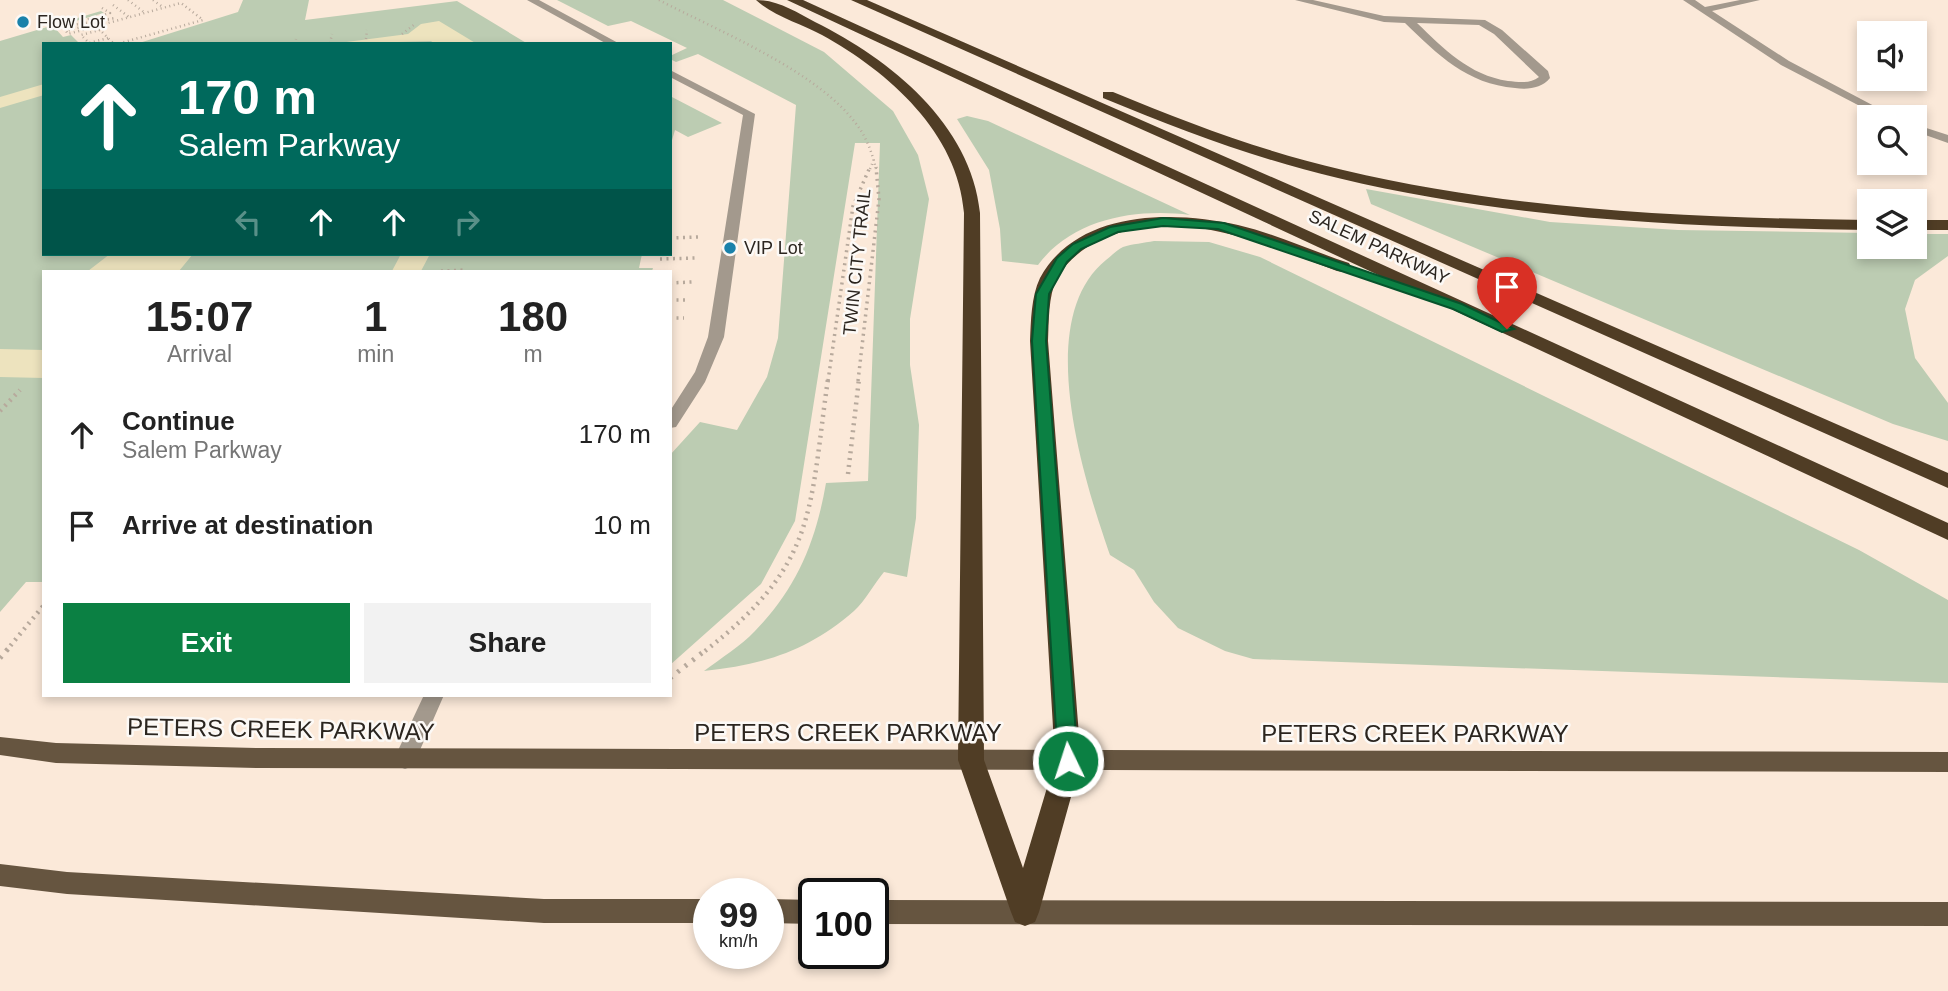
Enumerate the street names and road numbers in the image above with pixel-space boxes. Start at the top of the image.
street label: TWIN CITY TRAIL [839,188,875,336]
street label: SALEM PARKWAY [1306,206,1452,288]
street label: PETERS CREEK PARKWAY [127,713,435,745]
street label: PETERS CREEK PARKWAY [694,719,1002,746]
street label: PETERS CREEK PARKWAY [1261,720,1569,747]

